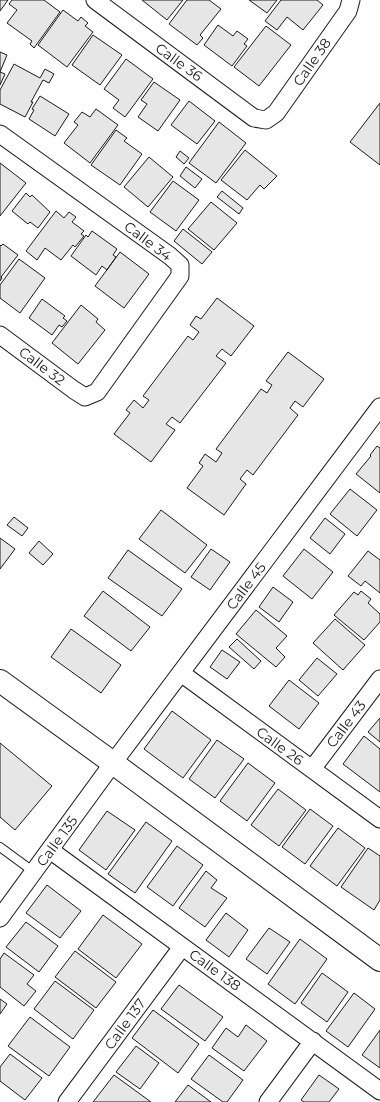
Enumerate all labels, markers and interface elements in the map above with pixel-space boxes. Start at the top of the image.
street label: Calle 38 [289,34,335,90]
street label: Calle 36 [152,39,207,85]
street label: Calle 34 [121,217,176,265]
street label: Calle 32 [15,343,69,389]
street label: Calle 45 [222,559,270,613]
street label: Calle 43 [322,697,370,751]
street label: Calle 26 [253,723,308,769]
street label: Calle 135 [33,812,82,870]
street label: Calle 138 [186,945,244,995]
street label: Calle 137 [100,995,150,1053]

